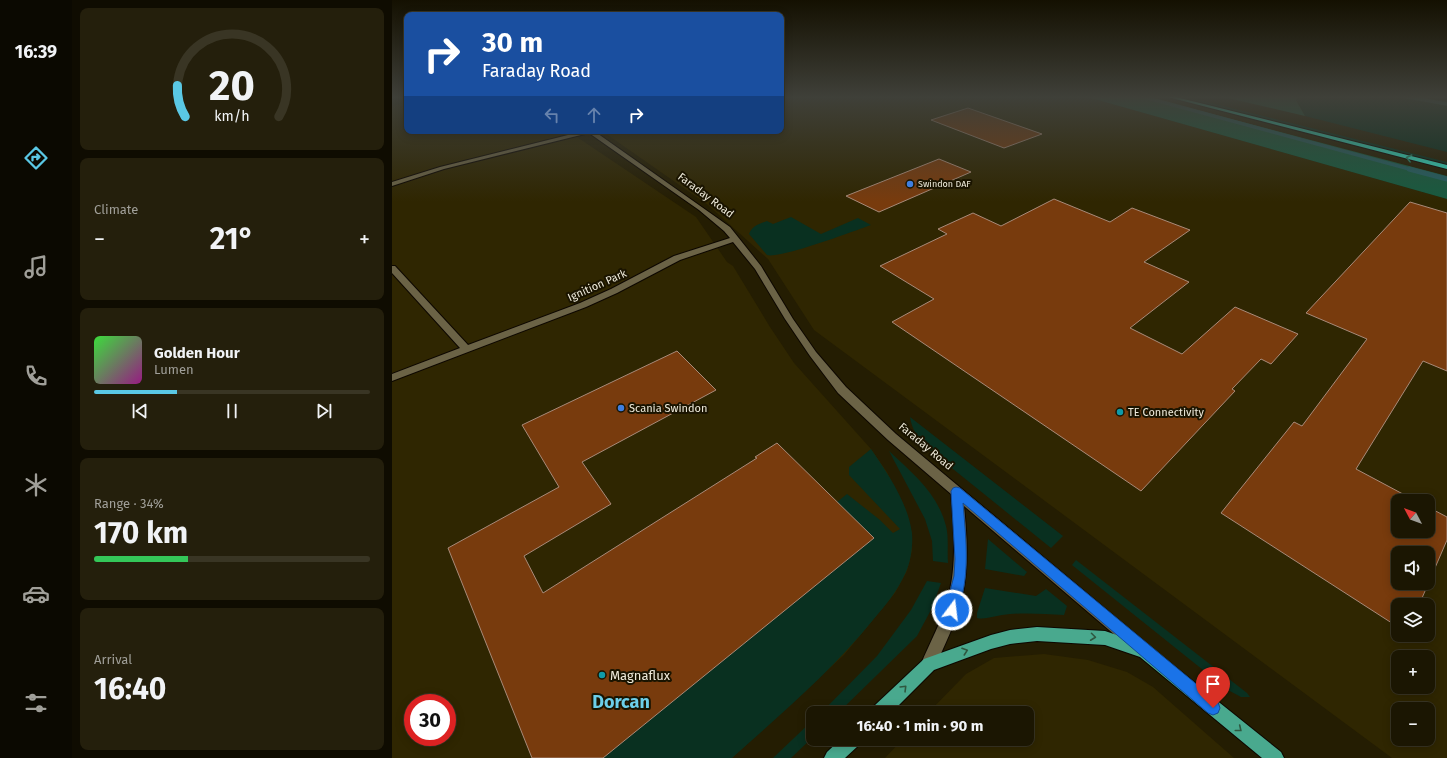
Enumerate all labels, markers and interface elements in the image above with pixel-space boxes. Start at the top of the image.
text: 30 m [482,26,543,59]
icon: right [416,28,468,80]
text: 16:39 [15,41,57,63]
text: Faraday Road [482,60,591,82]
text: 20 [209,61,255,111]
icon: left [541,104,563,126]
icon: ahead [583,104,605,126]
icon: right [625,104,647,126]
text: km/h [214,108,250,125]
icon: directions [22,144,50,172]
one-way arrow [1406,154,1412,162]
street label: Faraday Road [675,170,736,221]
marker: Swindon DAF [905,179,915,189]
place label: Swindon DAF [918,179,971,189]
text: Climate [94,202,138,217]
text: 21° [210,221,254,257]
text: − [94,226,105,253]
text: + [359,226,370,253]
icon: music [22,253,50,281]
street label: Ignition Park [566,267,629,304]
text: Golden Hour [154,344,240,362]
icon: phone [22,362,50,390]
text: Lumen [154,362,194,377]
icon: previous [129,400,151,422]
icon: pause [221,400,243,422]
icon: next [313,400,335,422]
place label: Scania Swindon [629,402,707,415]
marker: Scania Swindon [616,403,626,413]
place label: TE Connectivity [1128,406,1204,419]
marker: TE Connectivity [1115,407,1125,417]
street label: Faraday Road [896,420,955,473]
icon: climate [22,471,50,499]
north arrow [1391,494,1435,538]
map controls [1391,494,1435,746]
text: Range · 34% [94,496,164,511]
text: 170 km [94,515,188,551]
button: sound [1391,546,1435,590]
icon: car [22,580,50,608]
position arrow [931,589,973,631]
button: layers [1391,598,1435,642]
one-way arrow [1090,632,1096,641]
one-way arrow [962,647,969,655]
button: + [1391,650,1435,694]
text: Arrival [94,652,132,667]
pin [1196,667,1230,708]
place label: Magnaflux [610,668,671,683]
marker: Magnaflux [597,670,607,680]
text: 16:40 [94,671,166,707]
icon: arrive [1202,673,1224,695]
one-way arrow [899,686,907,693]
icon: filters [22,689,50,717]
district label: Dorcan [592,691,650,713]
speed limit sign: 30 [404,694,456,746]
button: − [1391,702,1435,746]
text: 16:40 · 1 min · 90 m [856,717,984,735]
one-way arrow [1235,725,1242,732]

